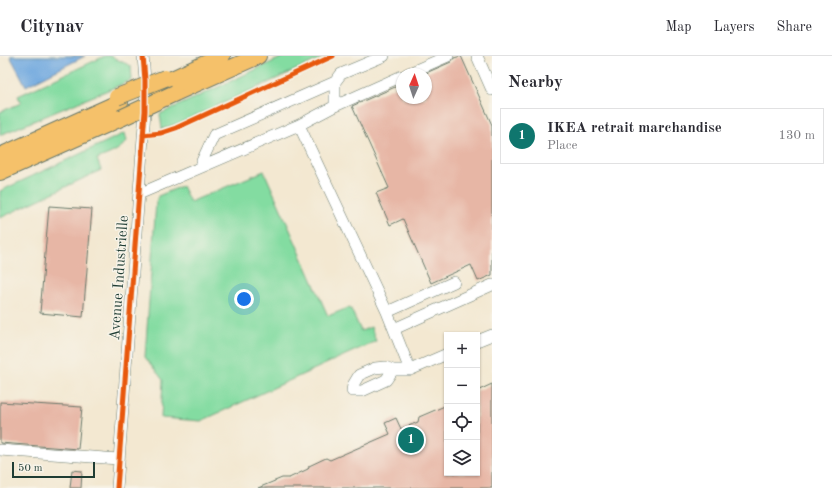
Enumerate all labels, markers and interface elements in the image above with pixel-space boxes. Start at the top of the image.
text: Citynav [20,18,84,37]
text: Map [666,20,692,34]
text: Layers [714,20,755,34]
text: Share [777,20,812,34]
north arrow [396,68,432,104]
text: Nearby [508,74,563,91]
text: IKEA retrait marchandise [547,121,722,136]
text: 1 [518,129,526,142]
text: 130 m [778,129,815,142]
text: Place [547,139,577,152]
street label: Avenue Industrielle [108,215,132,341]
your location [234,289,254,309]
map controls [444,332,480,476]
button: + [444,332,480,368]
button: − [444,368,480,404]
button: locate [444,404,480,440]
pin: 1 [398,425,424,455]
button: layers [444,440,480,476]
scale bar [12,460,95,479]
text: 50 m [18,463,43,474]

